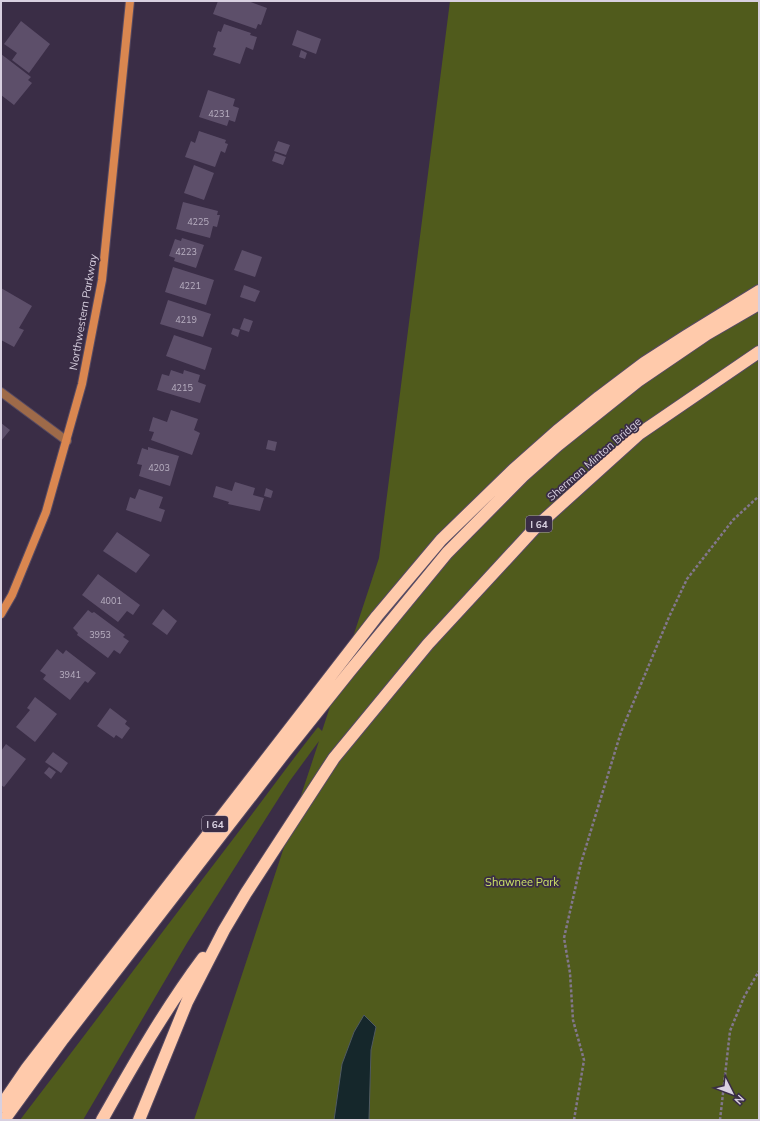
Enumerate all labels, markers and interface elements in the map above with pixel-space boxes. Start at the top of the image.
house number: 4231 [208,108,230,119]
house number: 4225 [187,216,209,227]
house number: 4223 [175,246,197,257]
street label: Northwestern Parkway [66,253,100,371]
house number: 4221 [179,280,201,291]
house number: 4219 [175,314,197,325]
house number: 4215 [171,382,193,393]
street label: Sherman Minton Bridge [544,414,644,504]
house number: 4203 [148,462,170,473]
road number: I 64 [526,516,552,532]
house number: 4001 [100,595,122,606]
house number: 3953 [89,629,111,640]
house number: 3941 [59,669,81,680]
road number: I 64 [202,816,228,832]
park label: Shawnee Park [485,875,559,889]
north arrow [712,1073,752,1113]
text: N [731,1092,747,1107]

